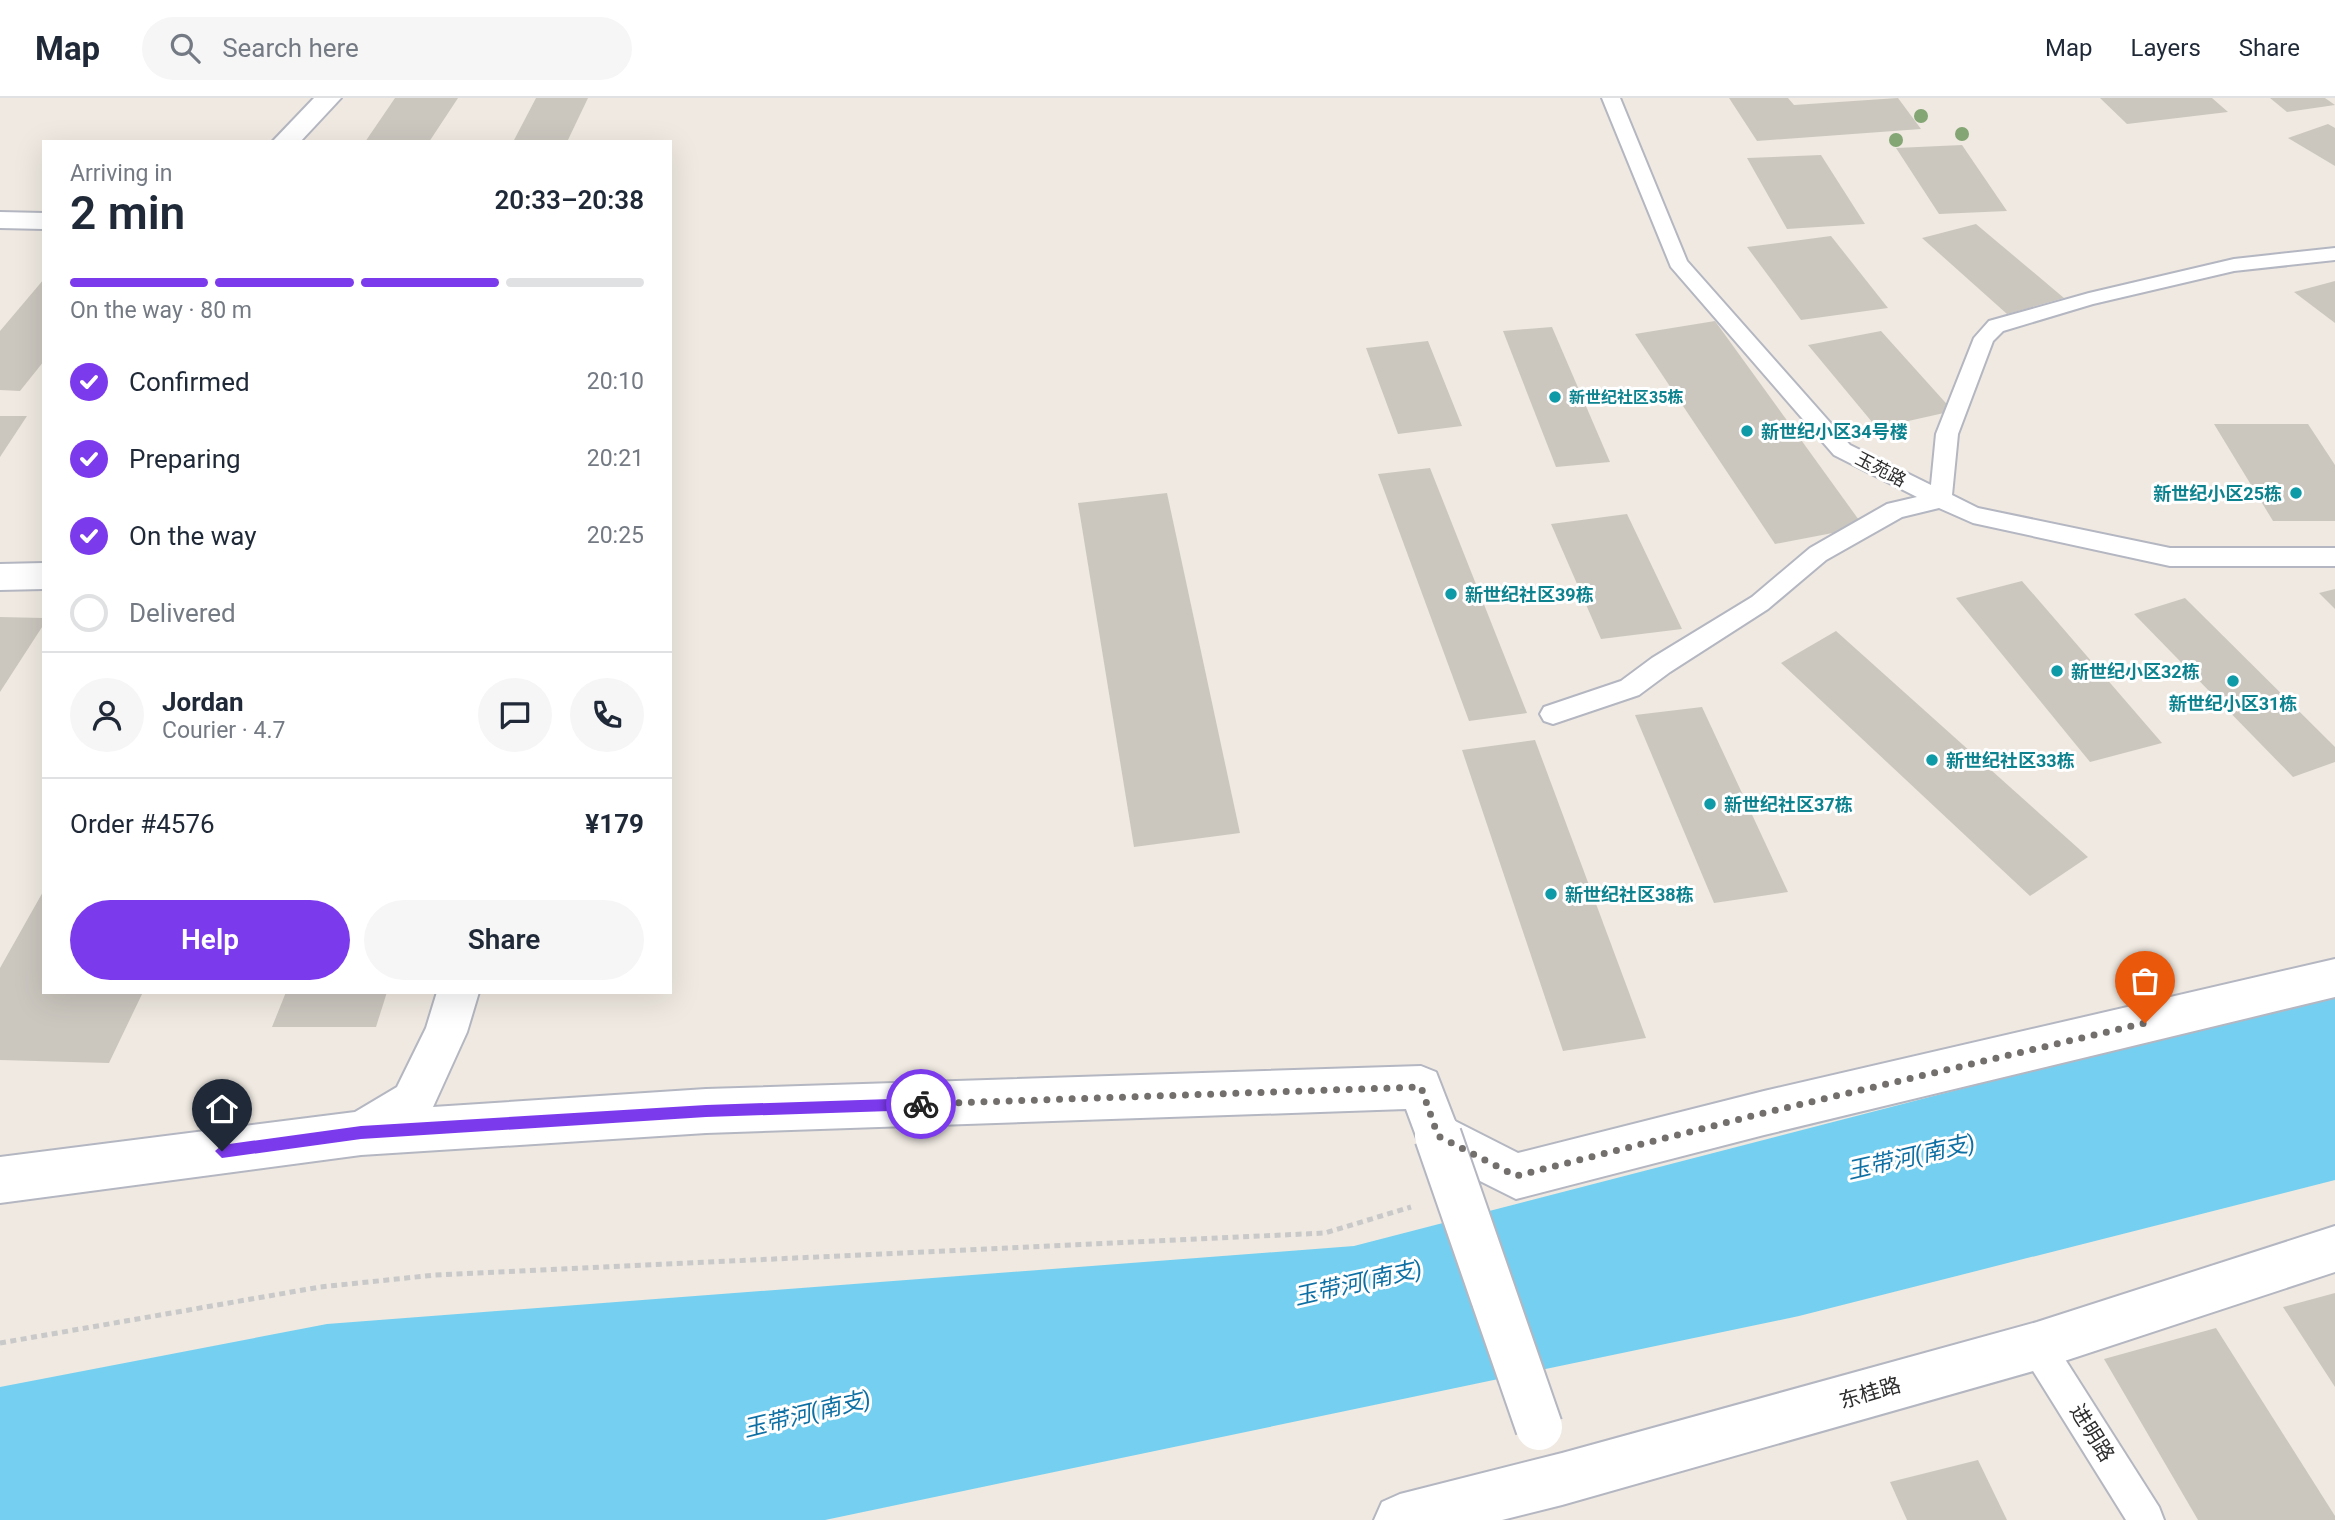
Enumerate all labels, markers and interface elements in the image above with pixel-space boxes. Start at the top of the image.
search box [142,17,632,80]
text: Map [35,29,100,68]
icon: search [166,29,204,67]
text: Search here [222,33,359,63]
text: Map [2045,34,2093,62]
text: Layers [2131,34,2201,62]
text: Share [2239,34,2300,62]
text: Arriving in [70,160,173,187]
text: 20:33–20:38 [494,185,644,215]
text: 2 min [70,186,185,240]
text: On the way · 80 m [70,297,252,324]
icon: check [70,363,108,401]
text: Confirmed [129,367,250,397]
text: 20:10 [587,368,644,395]
place label: 新世纪社区35栋 [1569,388,1683,407]
marker: 新世纪社区35栋 [1547,389,1563,405]
place label: 新世纪小区34号楼 [1761,421,1908,442]
marker: 新世纪小区34号楼 [1739,423,1755,439]
icon: check [70,440,108,478]
text: Preparing [129,444,241,474]
text: 20:21 [587,445,644,472]
street label: 玉苑路 [1852,447,1910,491]
place label: 新世纪小区25栋 [2153,483,2282,504]
marker: 新世纪小区25栋 [2288,485,2304,501]
icon: check [70,517,108,555]
text: On the way [129,521,257,551]
text: 20:25 [587,522,644,549]
place label: 新世纪社区39栋 [1465,584,1594,605]
marker: 新世纪社区39栋 [1443,586,1459,602]
text: Delivered [129,598,236,628]
place label: 新世纪小区32栋 [2071,661,2200,682]
marker: 新世纪小区32栋 [2049,663,2065,679]
marker: 新世纪小区31栋 [2225,673,2241,689]
button: person [70,678,144,752]
button: chat [478,678,552,752]
button: phone [570,678,644,752]
text: Jordan [162,687,244,717]
place label: 新世纪小区31栋 [2169,693,2297,714]
text: Courier · 4.7 [162,717,285,744]
place label: 新世纪社区33栋 [1946,750,2075,771]
marker: 新世纪社区33栋 [1924,752,1940,768]
place label: 新世纪社区37栋 [1724,794,1853,815]
marker: 新世纪社区37栋 [1702,796,1718,812]
text: Order #4576 [70,809,215,839]
text: ¥179 [585,809,644,839]
place label: 新世纪社区38栋 [1565,884,1694,905]
marker: 新世纪社区38栋 [1543,886,1559,902]
button: Help [70,900,350,980]
button: Share [364,900,644,980]
pin [2115,951,2175,1023]
icon: bag [2126,962,2164,1000]
courier [886,1069,956,1139]
pin [192,1079,252,1151]
icon: bike [902,1085,940,1123]
icon: home [203,1090,241,1128]
water label: 玉带河(南支) [1844,1129,1978,1185]
water label: 玉带河(南支) [1291,1255,1425,1311]
street label: 东桂路 [1836,1373,1904,1413]
water label: 玉带河(南支) [740,1385,874,1443]
street label: 进明路 [2065,1400,2119,1466]

